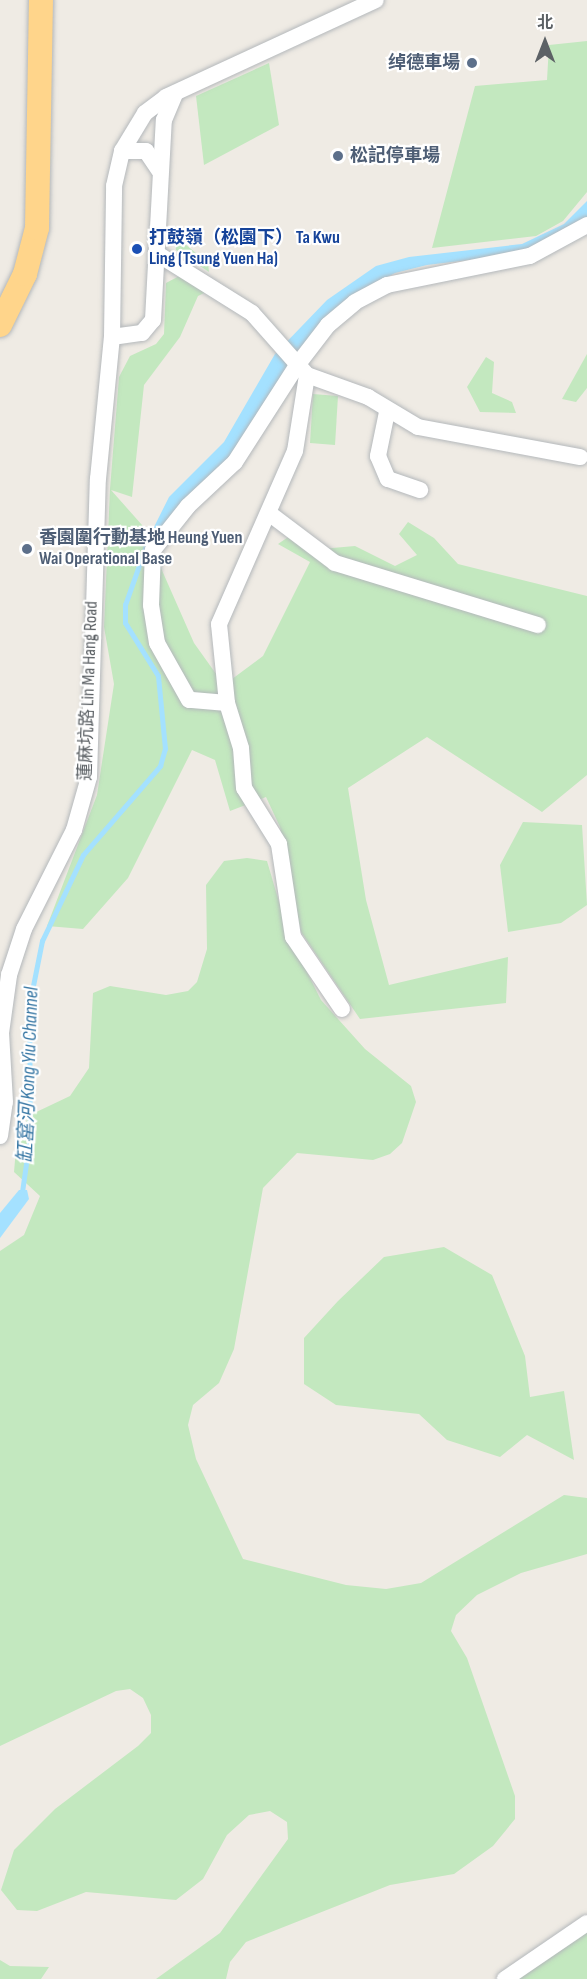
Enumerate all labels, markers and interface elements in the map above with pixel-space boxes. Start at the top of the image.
north arrow [515,12,575,72]
text: 北 [537,14,553,33]
place label: 绰德車場 [388,52,460,74]
marker: 绰德車場 [465,56,479,70]
place label: 松記停車場 [350,145,440,167]
marker: 松記停車場 [331,149,345,163]
place label: 打鼓嶺（松園下） Ta Kwu Ling (Tsung Yuen Ha) [149,228,340,270]
marker: 打鼓嶺（松園下） Ta Kwu Ling (Tsung Yuen Ha) [130,242,144,256]
place label: 香園圍行動基地 Heung Yuen Wai Operational Base [39,528,242,570]
marker: 香園圍行動基地 Heung Yuen Wai Operational Base [20,542,34,556]
street label: 蓮麻坑路 Lin Ma Hang Road [75,601,103,781]
water label: 缸窰河 Kong Yiu Channel [14,987,44,1163]

